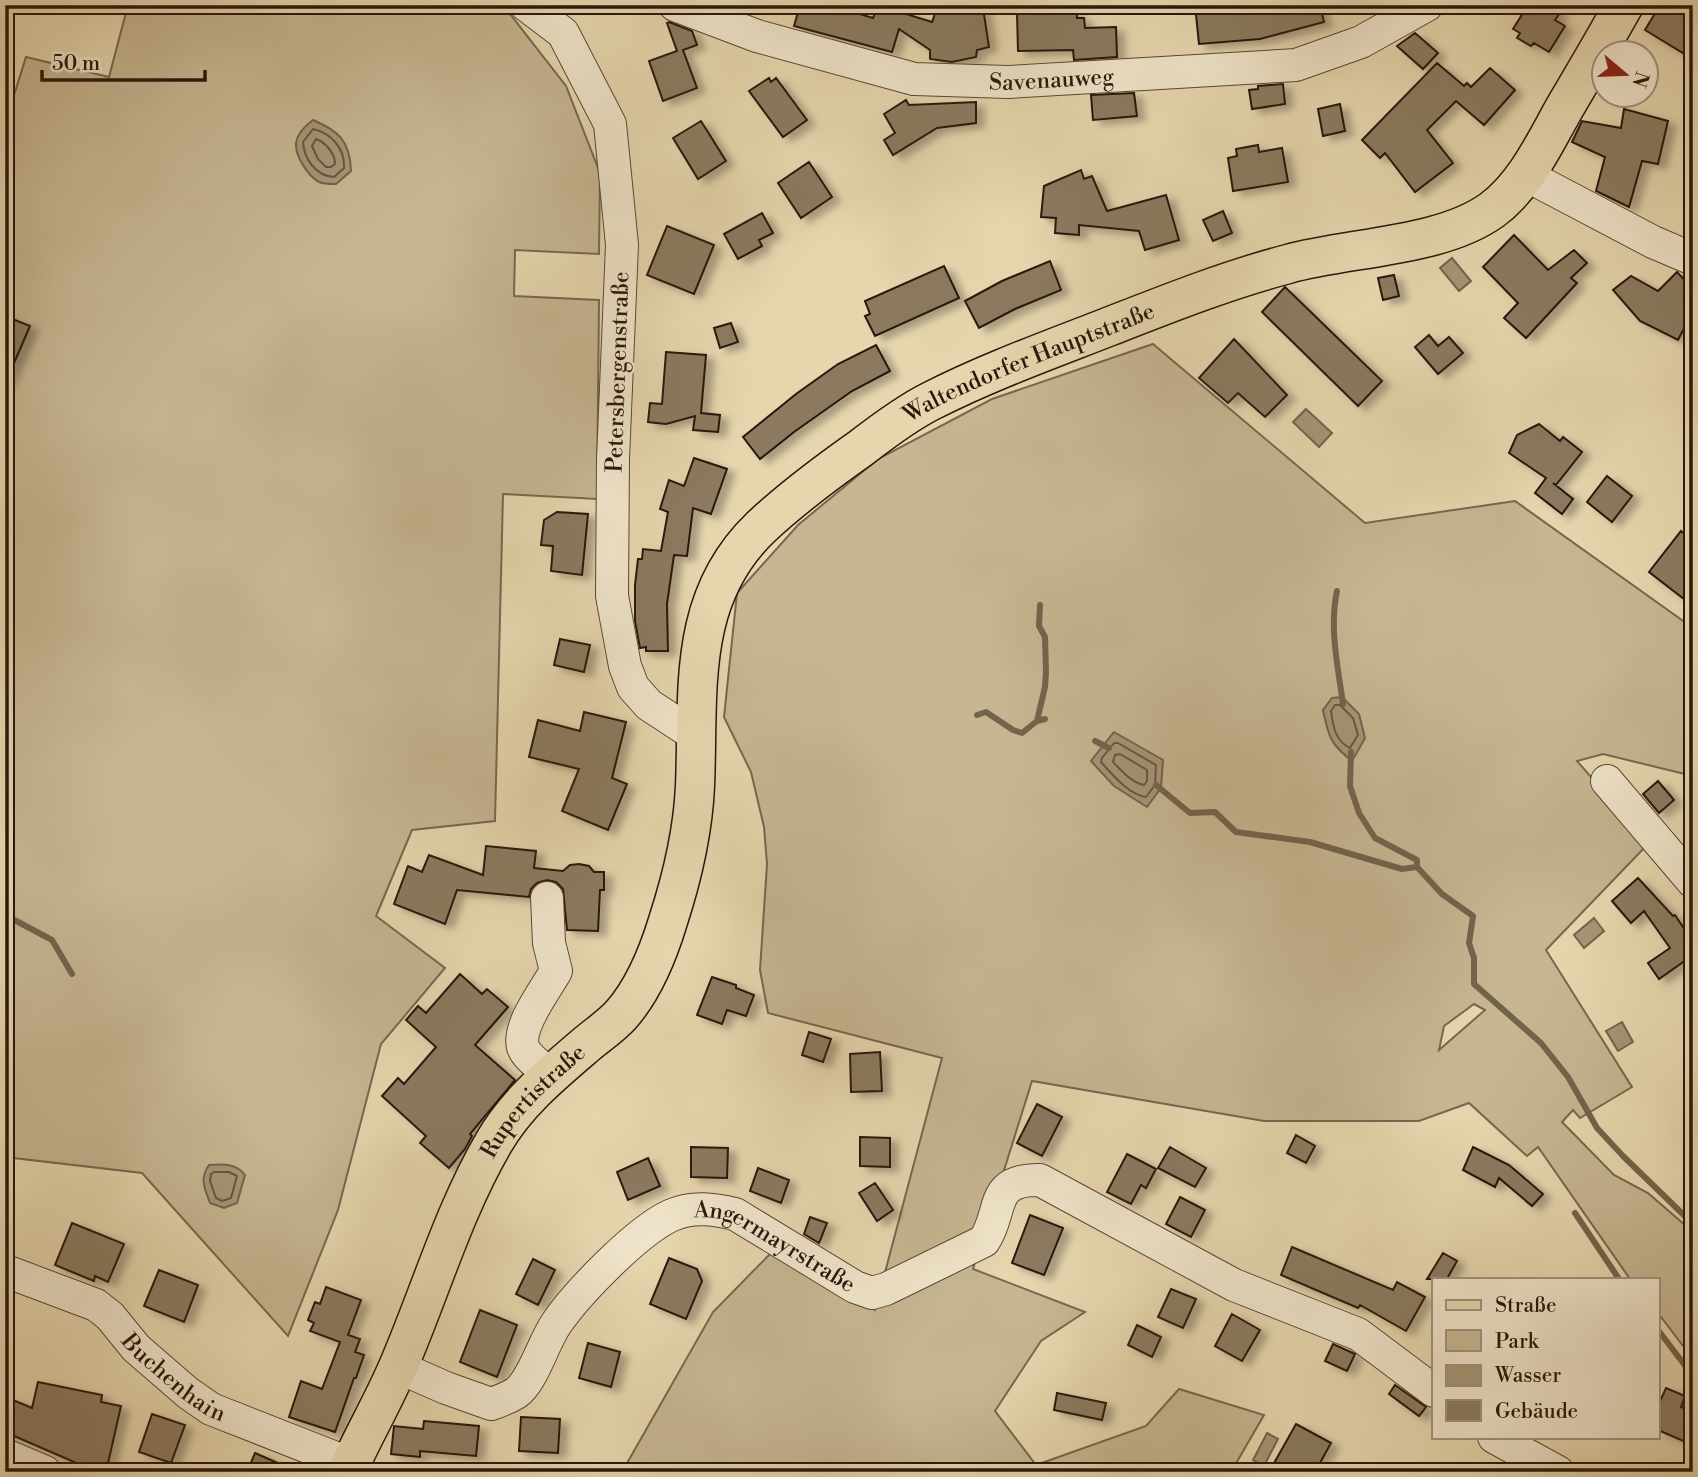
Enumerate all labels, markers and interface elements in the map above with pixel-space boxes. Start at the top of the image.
scale bar [42,38,205,82]
north arrow [1590,38,1660,108]
text: 50 m [52,51,100,77]
street label: Savenauweg [988,63,1115,97]
text: N [1626,68,1654,90]
street label: Petersbergenstraße [600,271,636,473]
street label: Waltendorfer Hauptstraße [897,297,1159,429]
street label: Rupertistraße [475,1039,591,1163]
street label: Angermayrstraße [693,1196,860,1299]
legend [1432,1278,1660,1438]
text: Straße [1495,1293,1557,1319]
street label: Buchenhain [114,1327,230,1428]
text: Park [1495,1329,1540,1355]
text: Wasser [1494,1363,1561,1389]
text: Gebäude [1495,1399,1578,1425]

